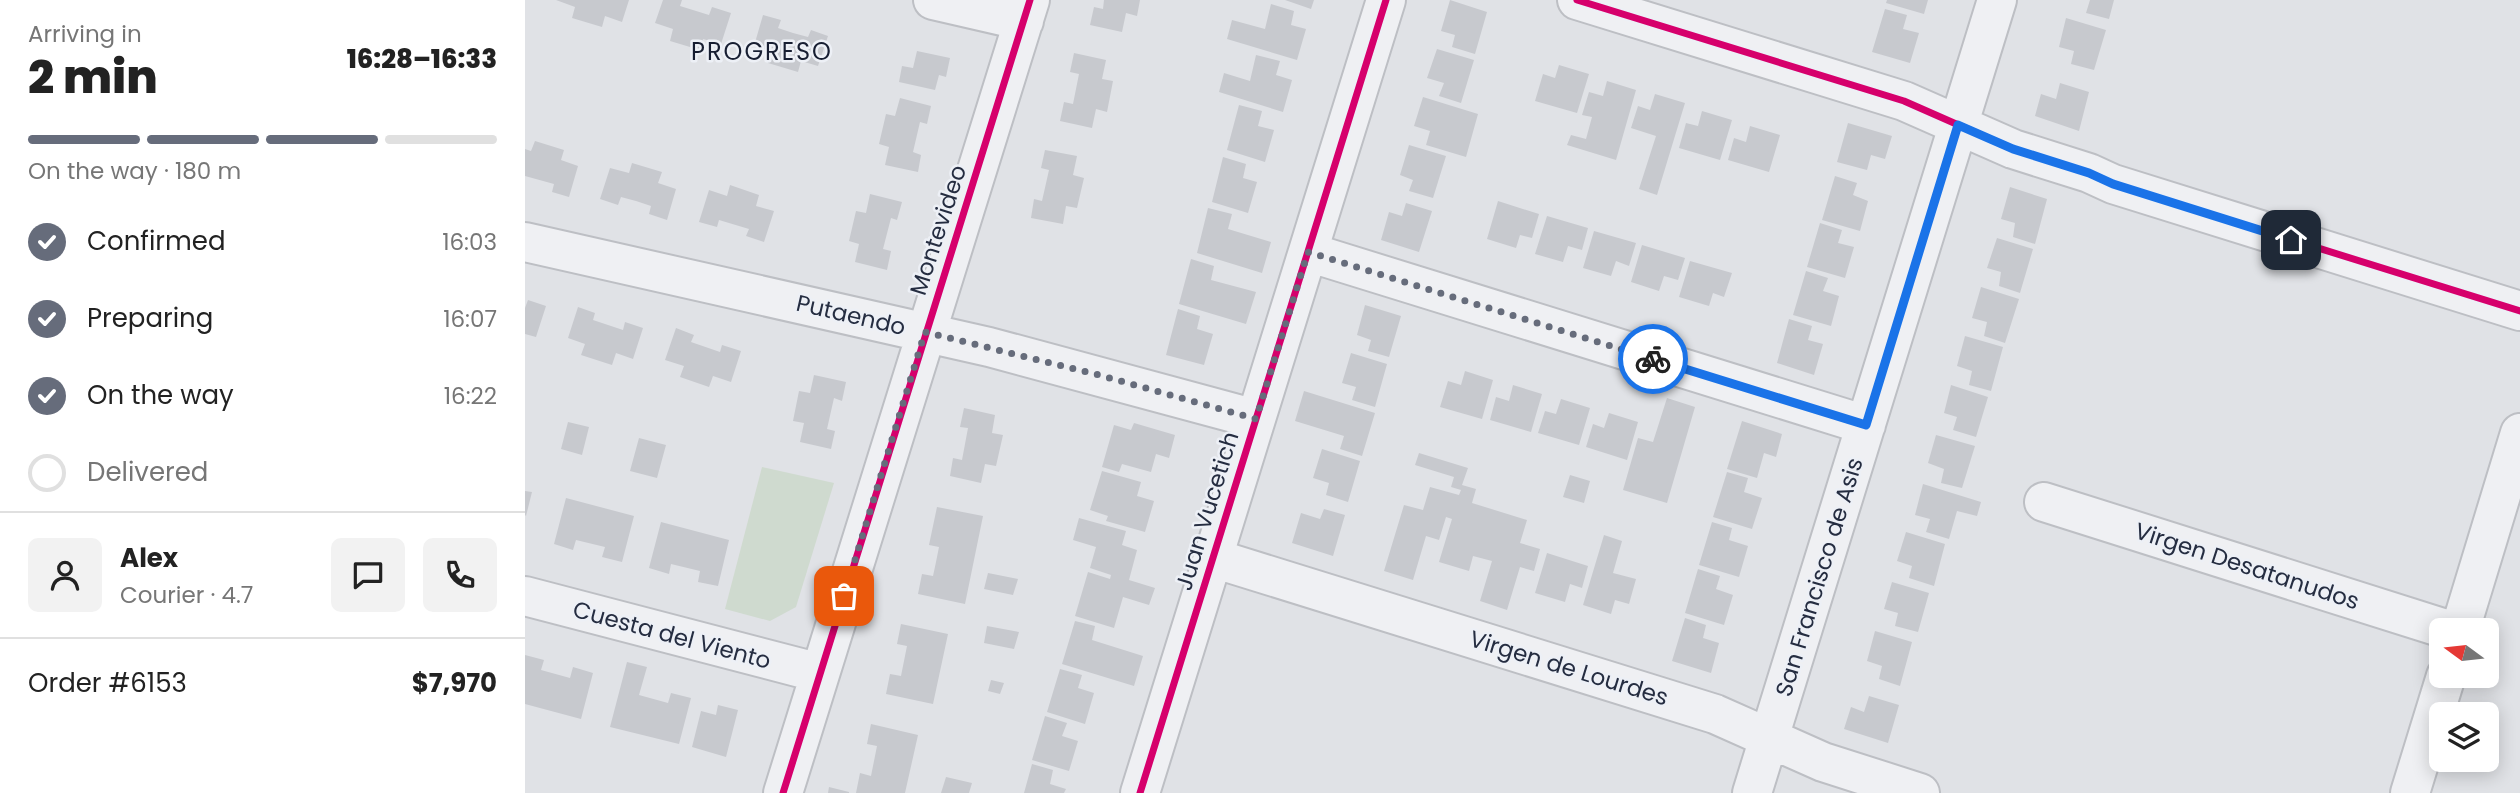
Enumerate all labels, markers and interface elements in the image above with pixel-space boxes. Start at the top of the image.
text: Arriving in [28,18,142,50]
district label: PROGRESO [691,35,833,68]
text: 16:28–16:33 [347,41,497,77]
text: 2 min [28,45,158,109]
text: On the way · 180 m [28,155,241,187]
street label: Montevideo [902,161,974,299]
pin [2261,210,2321,270]
icon: home [2272,221,2310,259]
icon: check [28,223,66,261]
text: Confirmed [87,223,225,259]
text: 16:03 [442,226,497,258]
street label: Putaendo [793,287,909,343]
icon: check [28,300,66,338]
text: Preparing [87,300,213,336]
text: 16:07 [443,303,497,335]
courier [1618,324,1688,394]
icon: bike [1634,340,1672,378]
icon: check [28,377,66,415]
text: On the way [87,377,234,413]
text: 16:22 [444,380,497,412]
street label: Juan Vucetich [1168,428,1246,594]
text: Delivered [87,454,208,490]
street label: San Francisco de Asis [1767,454,1871,700]
street label: Virgen Desatanudos [2131,515,2363,617]
button: person [28,538,102,612]
button: chat [331,538,405,612]
button: phone [423,538,497,612]
text: Alex [120,540,178,576]
pin [814,566,874,626]
icon: bag [825,577,863,615]
text: Courier · 4.7 [120,579,253,611]
street label: Cuesta del Viento [569,593,775,677]
north arrow [2429,618,2499,688]
map controls [2429,618,2499,772]
street label: Virgen de Lourdes [1466,623,1672,713]
text: Order #6153 [28,665,187,701]
text: $7,970 [412,665,497,701]
button: layers [2429,702,2499,772]

